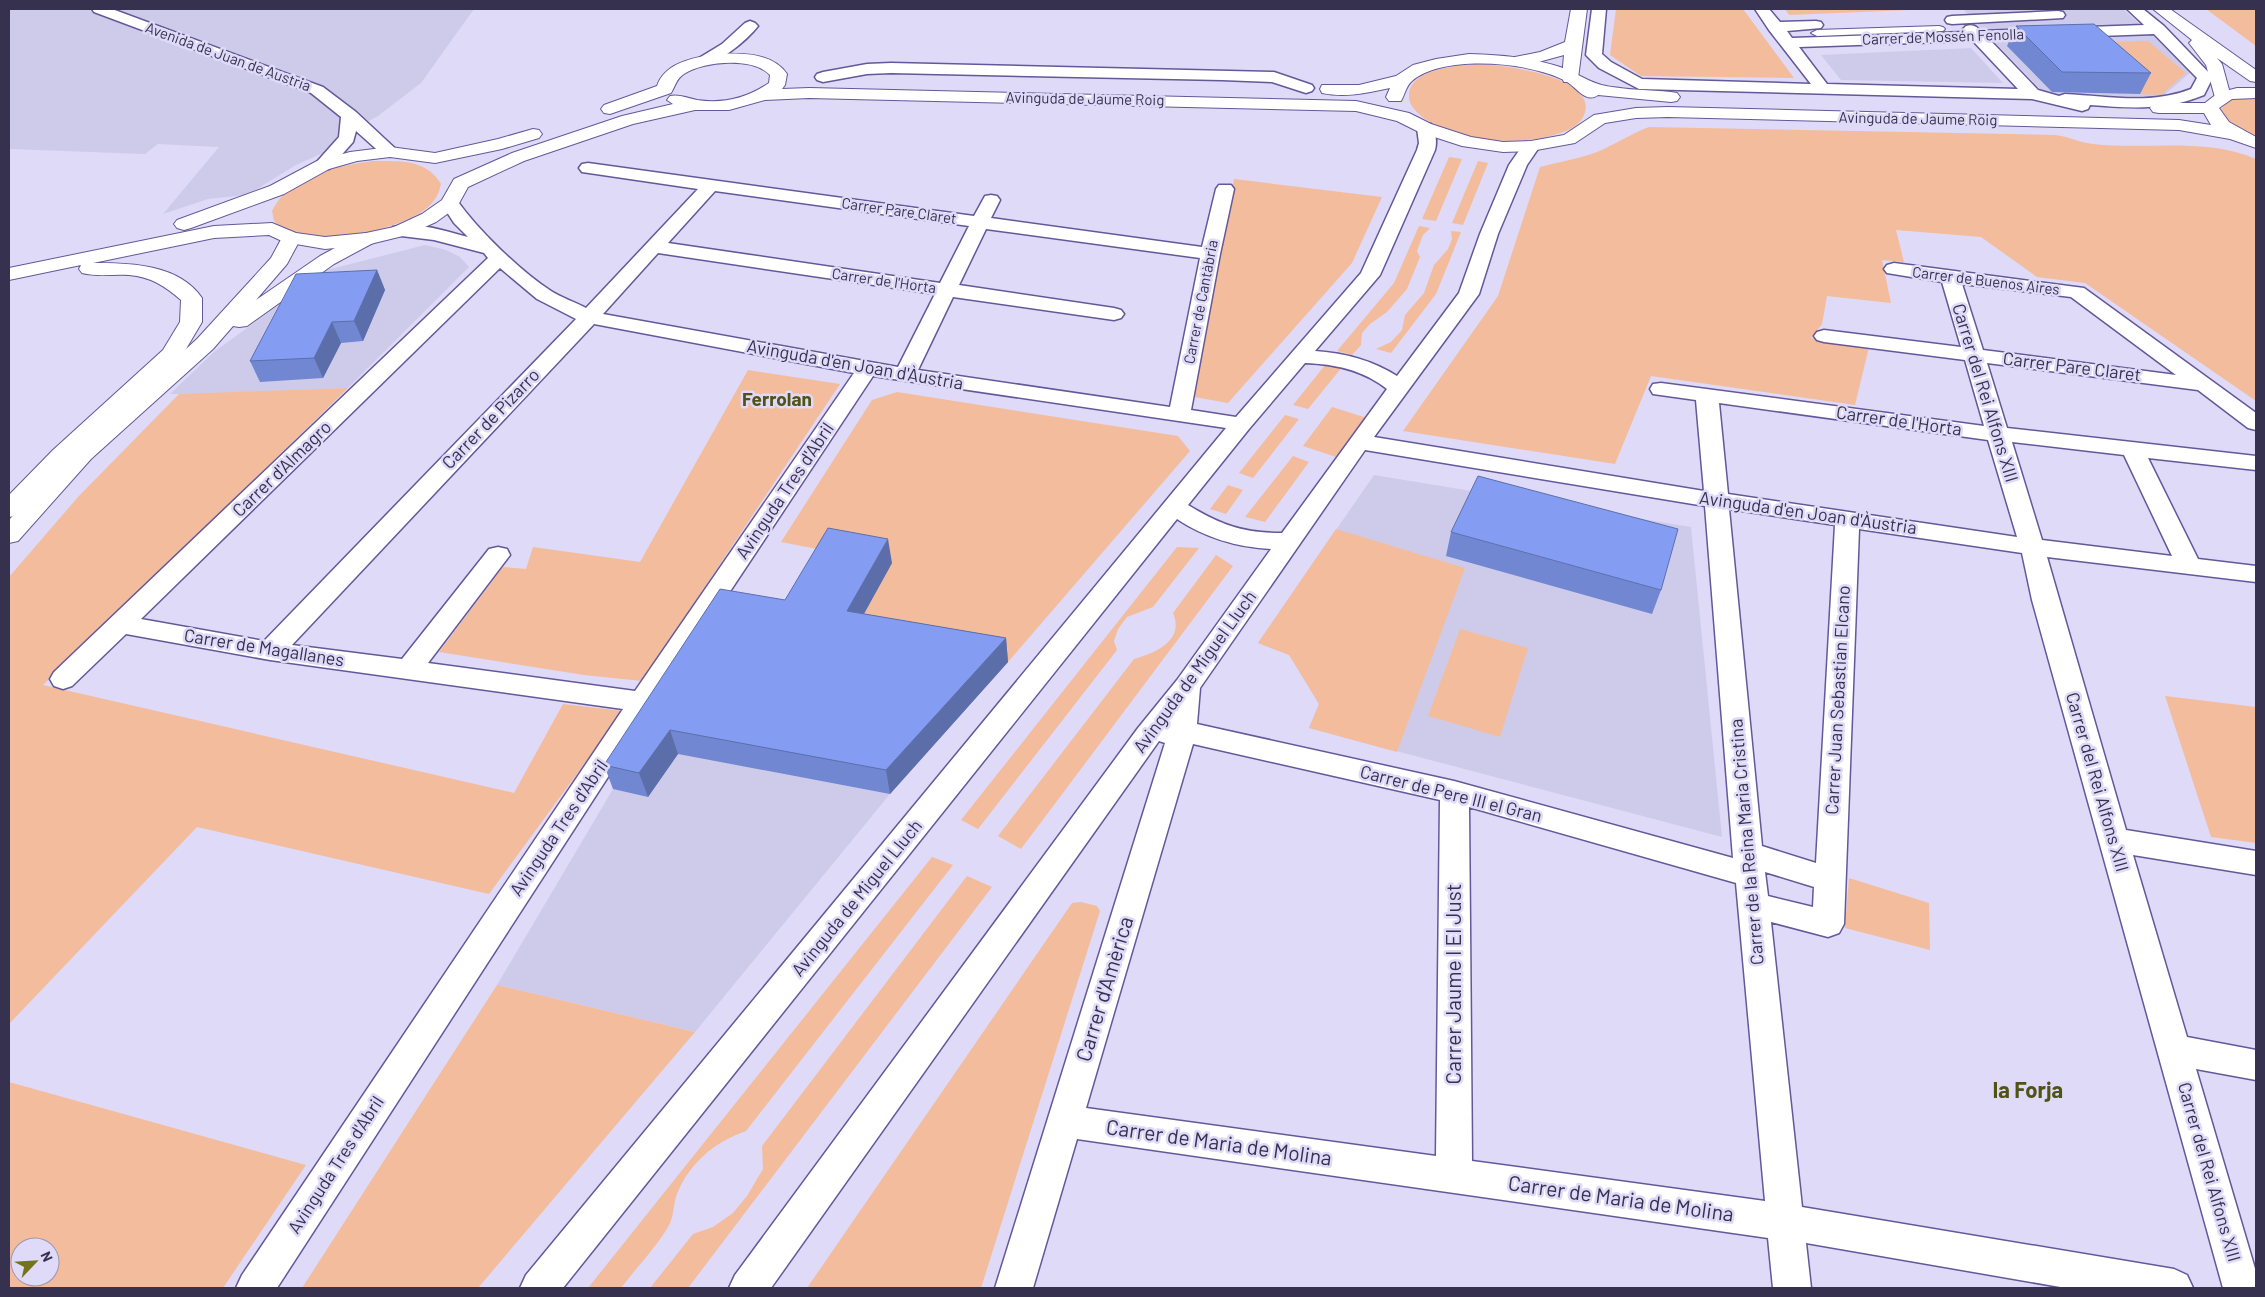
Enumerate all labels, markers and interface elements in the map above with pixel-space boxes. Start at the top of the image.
street label: Avenida de Juan de Austria [143,18,314,94]
street label: Carrer de Mossén Fenolla [1862,24,2024,48]
street label: Avinguda de Jaume Roig [1006,88,1164,108]
street label: Avinguda de Jaume Roig [1839,108,1997,128]
street label: Carrer Pare Claret [841,193,958,227]
street label: Carrer de Cantàbria [1179,238,1221,365]
street label: Carrer de Buenos Aires [1911,262,2061,298]
street label: Carrer de l'Horta [831,264,938,296]
street label: Carrer del Rei Alfons XIII [1948,301,2024,485]
street label: Avinguda d'en Joan d'Àustria [745,334,965,394]
street label: Carrer Pare Claret [2002,347,2142,385]
street label: Carrer de Pizarro [437,364,544,473]
district label: Ferrolan [742,387,812,410]
street label: Carrer de l'Horta [1835,400,1963,440]
street label: Carrer d'Almagro [227,416,335,521]
street label: Avinguda Tres d'Abril [730,418,838,563]
street label: Avinguda d'en Joan d'Àustria [1698,486,1918,538]
street label: Carrer Juan Sebastian Elcano [1820,585,1854,815]
street label: Avinguda de Miguel Lluch [1128,586,1261,757]
street label: Carrer de Magallanes [183,623,346,671]
street label: Carrer del Rei Alfons XIII [2062,689,2134,874]
street label: Carrer de la Reina Maria Cristina [1724,718,1768,966]
street label: Avinguda Tres d'Abril [504,755,612,900]
street label: Carrer de Pere III el Gran [1358,760,1544,826]
street label: Avinguda de Miguel Lluch [786,815,926,980]
street label: Carrer Jaume I El Just [1440,884,1465,1084]
street label: Carrer d'Amèrica [1070,913,1137,1064]
district label: la Forja [1993,1076,2063,1102]
street label: Carrer del Rei Alfons XIII [2174,1079,2246,1264]
street label: Avinguda Tres d'Abril [282,1091,388,1237]
street label: Carrer de Maria de Molina [1105,1113,1334,1170]
street label: Carrer de Maria de Molina [1507,1169,1736,1226]
north arrow [10,1237,60,1287]
text: N [38,1248,57,1264]

